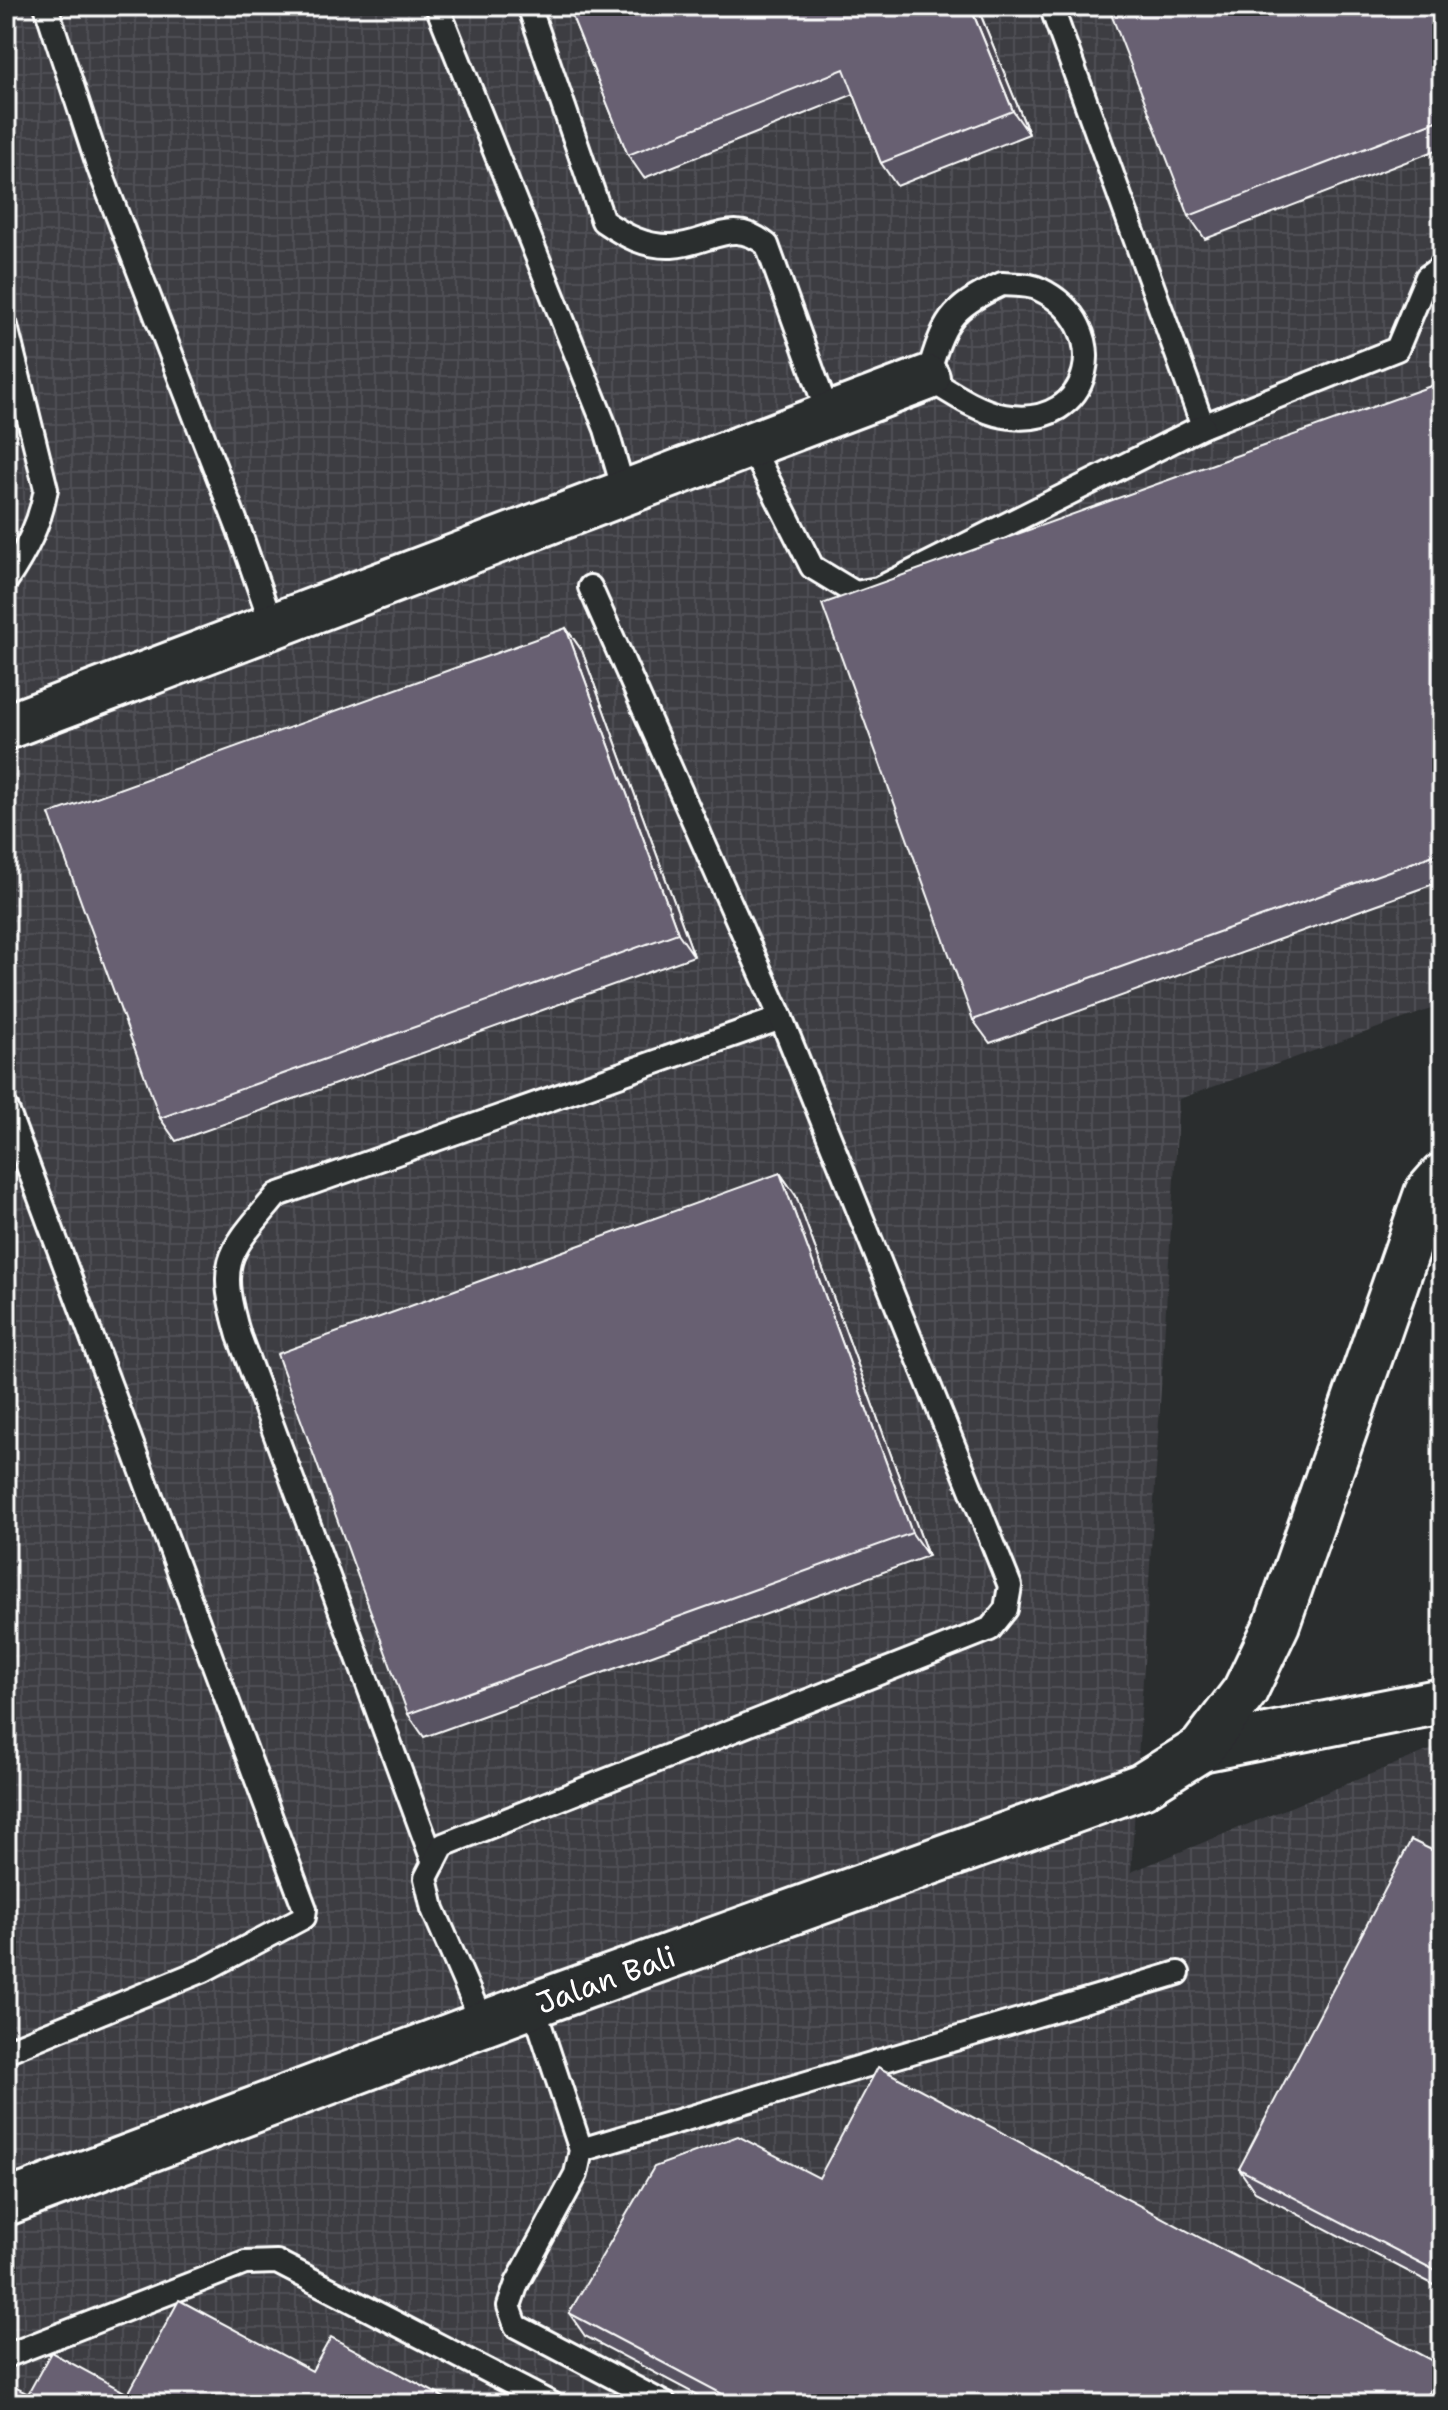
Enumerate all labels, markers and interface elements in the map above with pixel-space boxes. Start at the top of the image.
street label: Jalan Bali [530,1935,681,2024]

